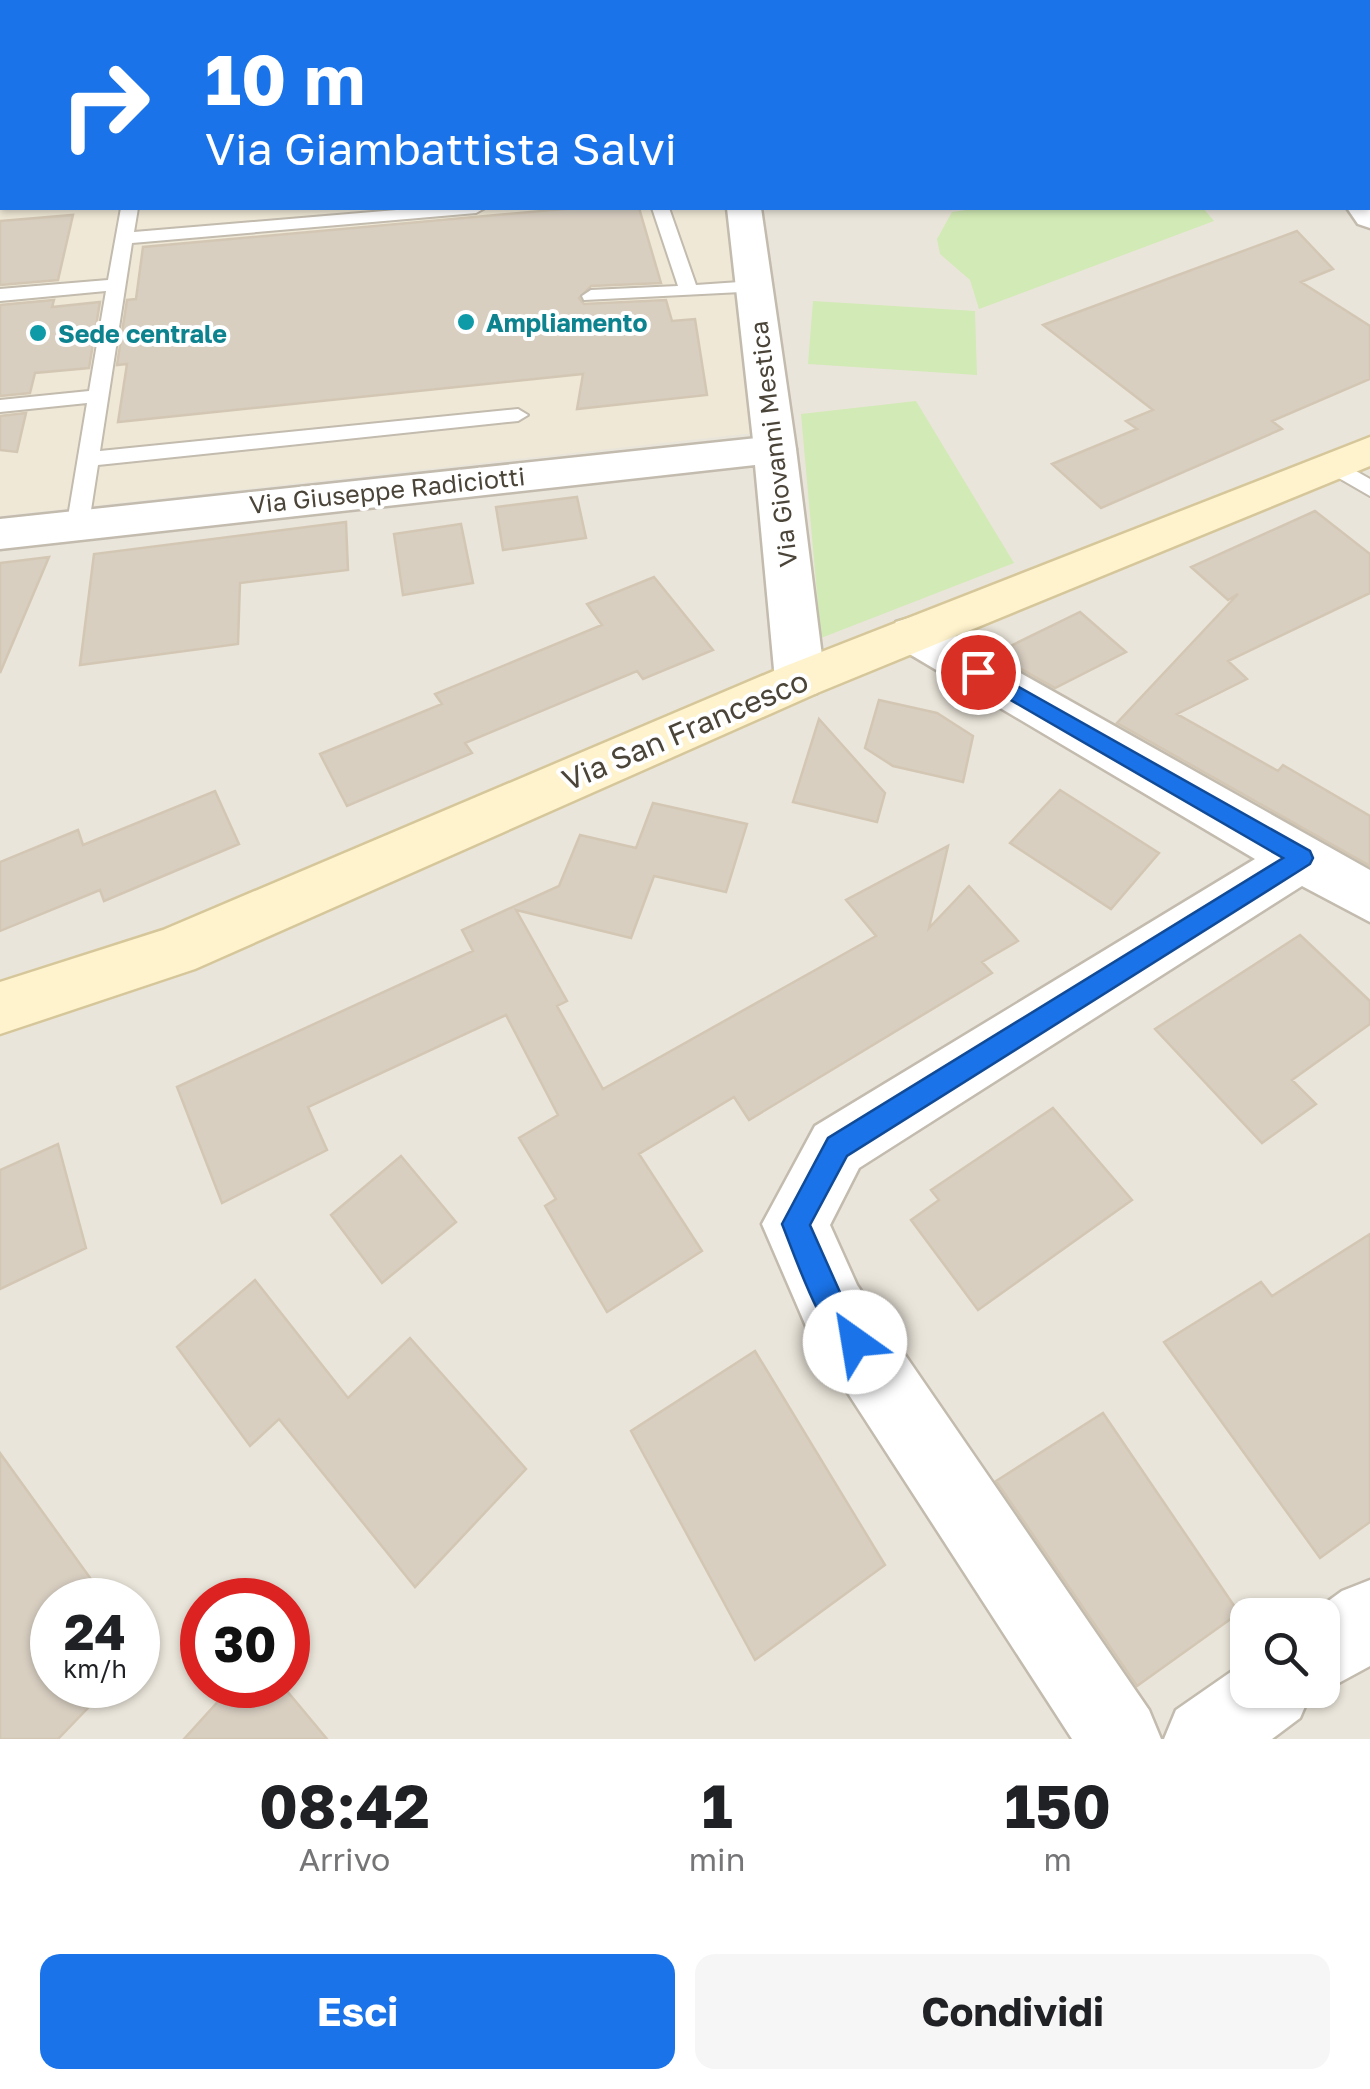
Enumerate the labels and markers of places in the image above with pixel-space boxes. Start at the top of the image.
place label: Ampliamento [486,307,647,338]
marker: Ampliamento [455,311,477,333]
place label: Sede centrale [58,318,227,349]
marker: Sede centrale [27,322,49,344]
pin [936,630,1021,715]

